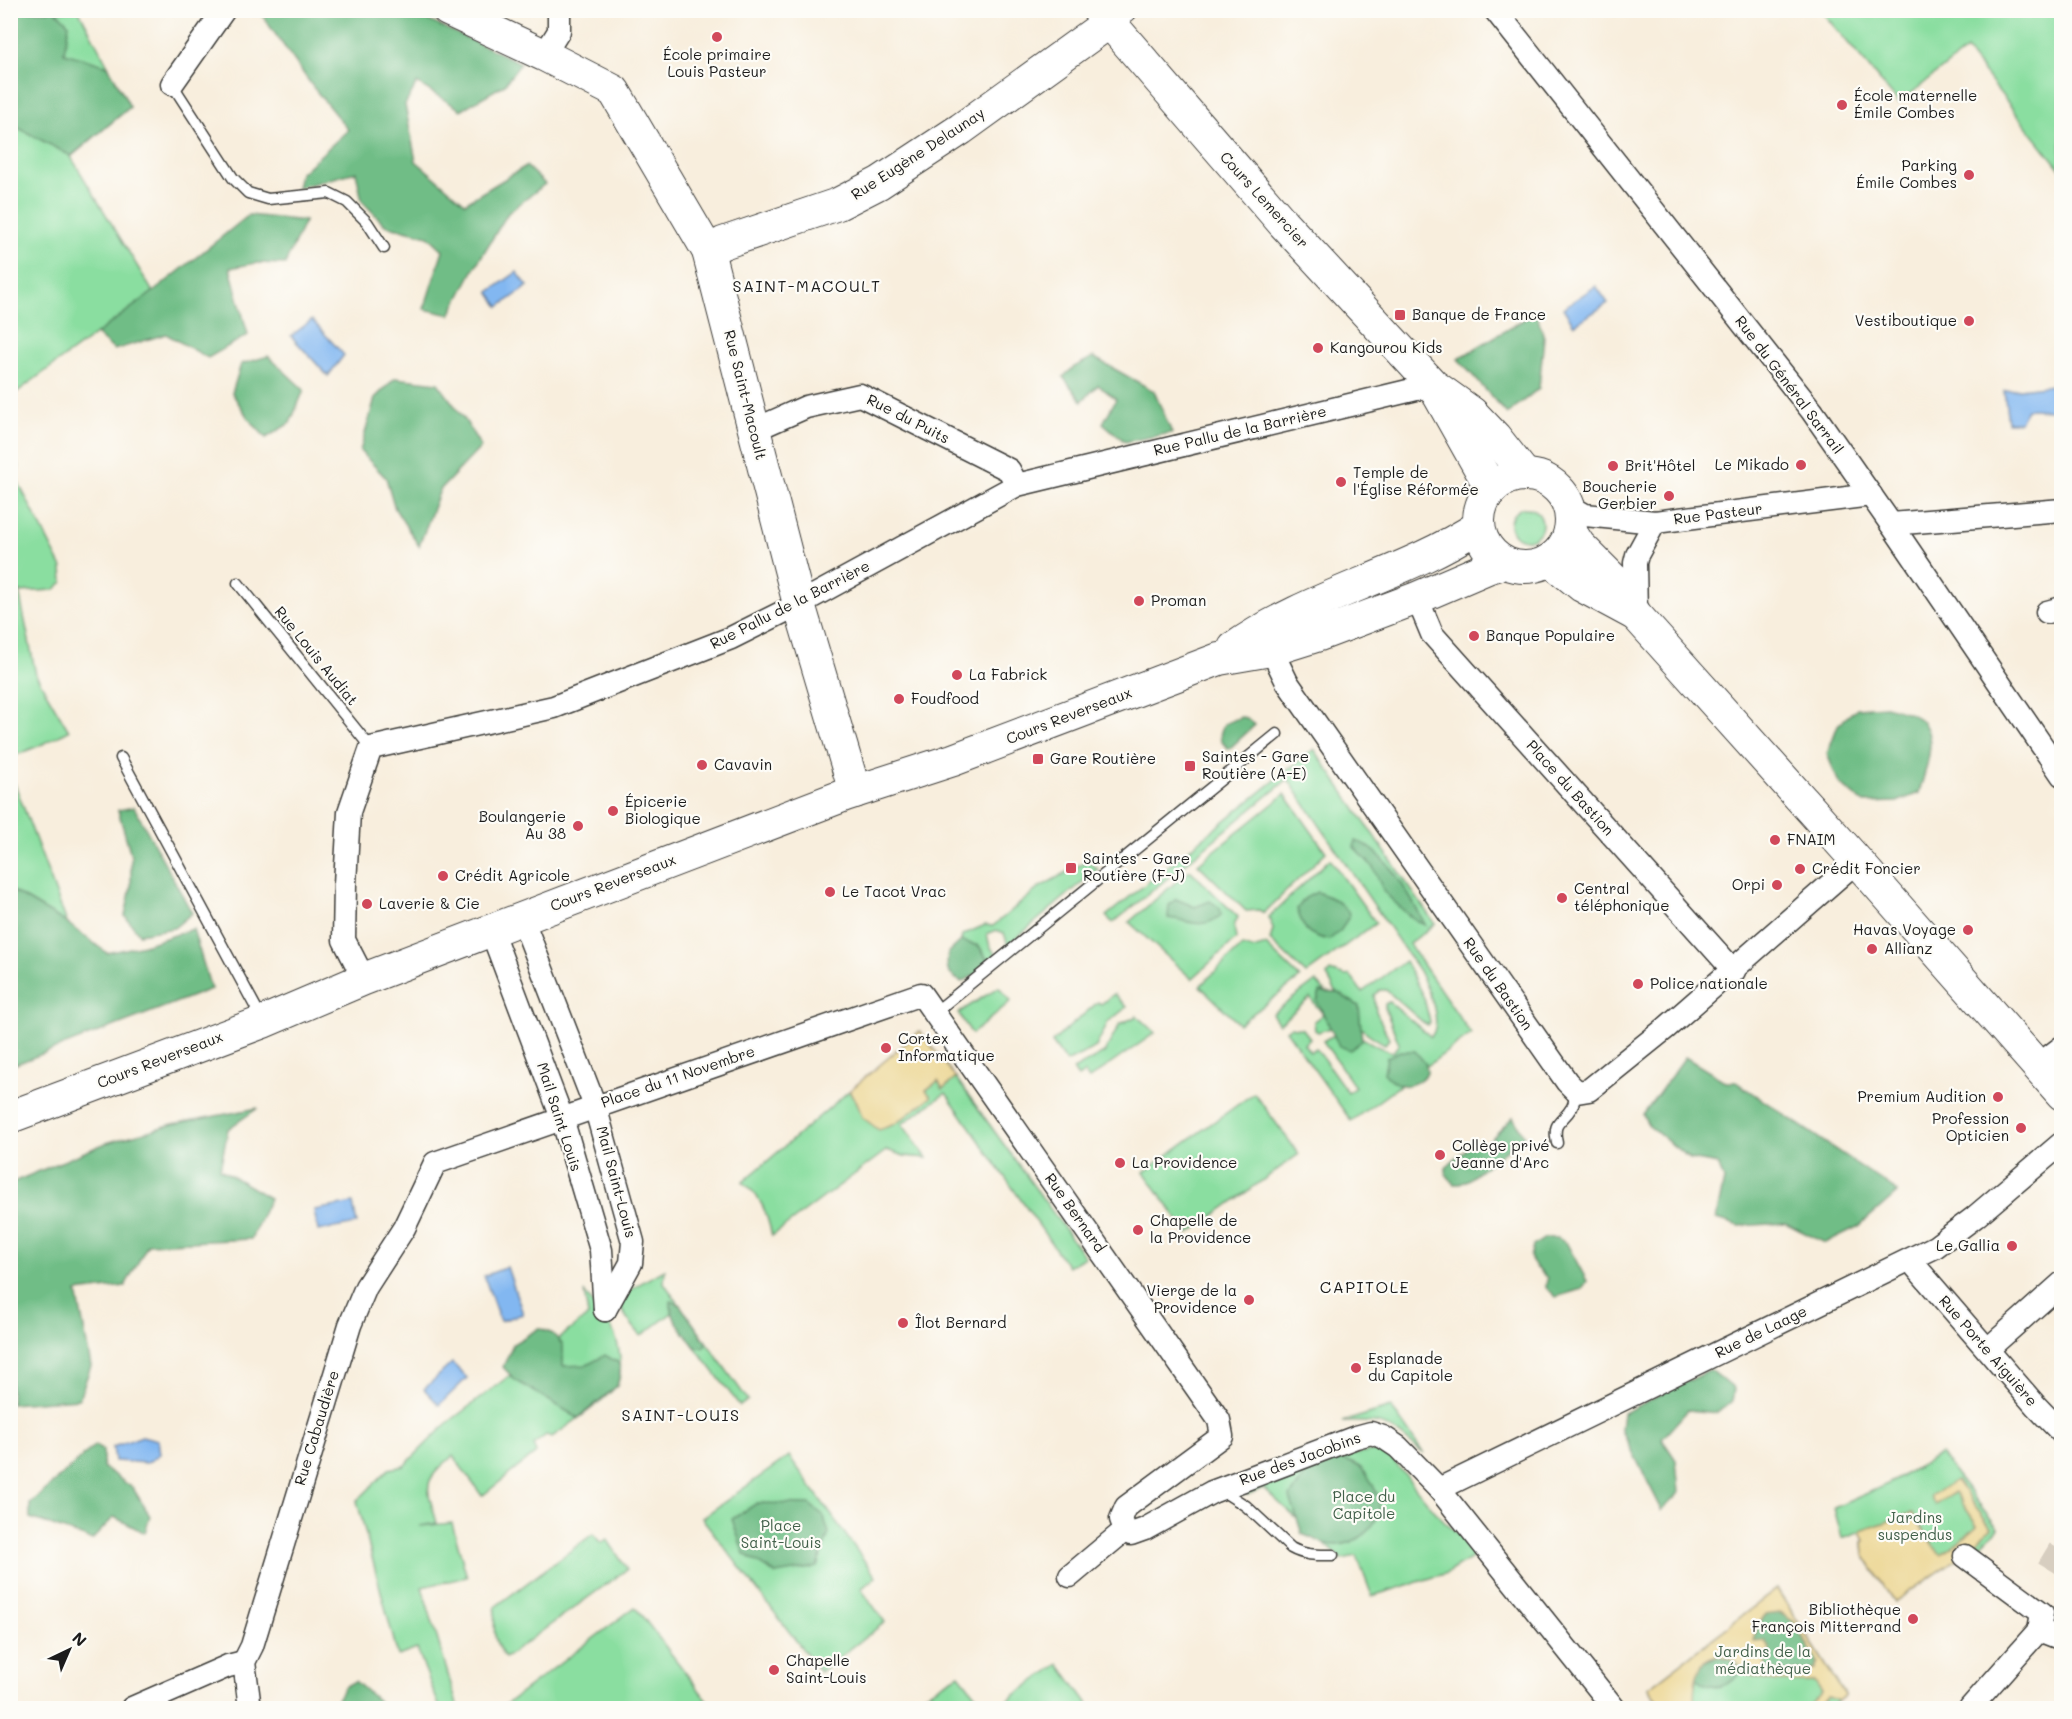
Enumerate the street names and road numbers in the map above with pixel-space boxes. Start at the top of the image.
street label: Rue Eugène Delaunay [847,102,988,204]
street label: Cours Lemercier [1216,147,1314,252]
street label: Rue du Général Sarrail [1731,311,1848,458]
street label: Rue Saint-Macoult [720,328,772,462]
street label: Rue du Puits [864,389,953,448]
street label: Rue Pallu de la Barrière [1151,400,1328,460]
street label: Rue Pasteur [1672,498,1763,528]
street label: Rue Pallu de la Barrière [706,555,873,653]
street label: Rue Louis Audiat [271,602,363,709]
street label: Cours Reverseaux [1003,682,1135,748]
street label: Place du Bastion [1522,735,1619,839]
street label: Cours Reverseaux [547,849,679,915]
street label: Rue du Bastion [1459,933,1538,1034]
street label: Cours Reverseaux [94,1026,226,1092]
street label: Place du 11 Novembre [598,1040,757,1112]
street label: Mail Saint Louis [533,1060,587,1174]
street label: Mail Saint-Louis [592,1124,642,1240]
street label: Rue Bernard [1041,1169,1111,1256]
street label: Rue Porte Aiguière [1935,1291,2042,1410]
street label: Rue de Laage [1711,1300,1810,1362]
street label: Rue Cabaudière [289,1368,343,1488]
street label: Rue des Jacobins [1236,1427,1363,1489]

